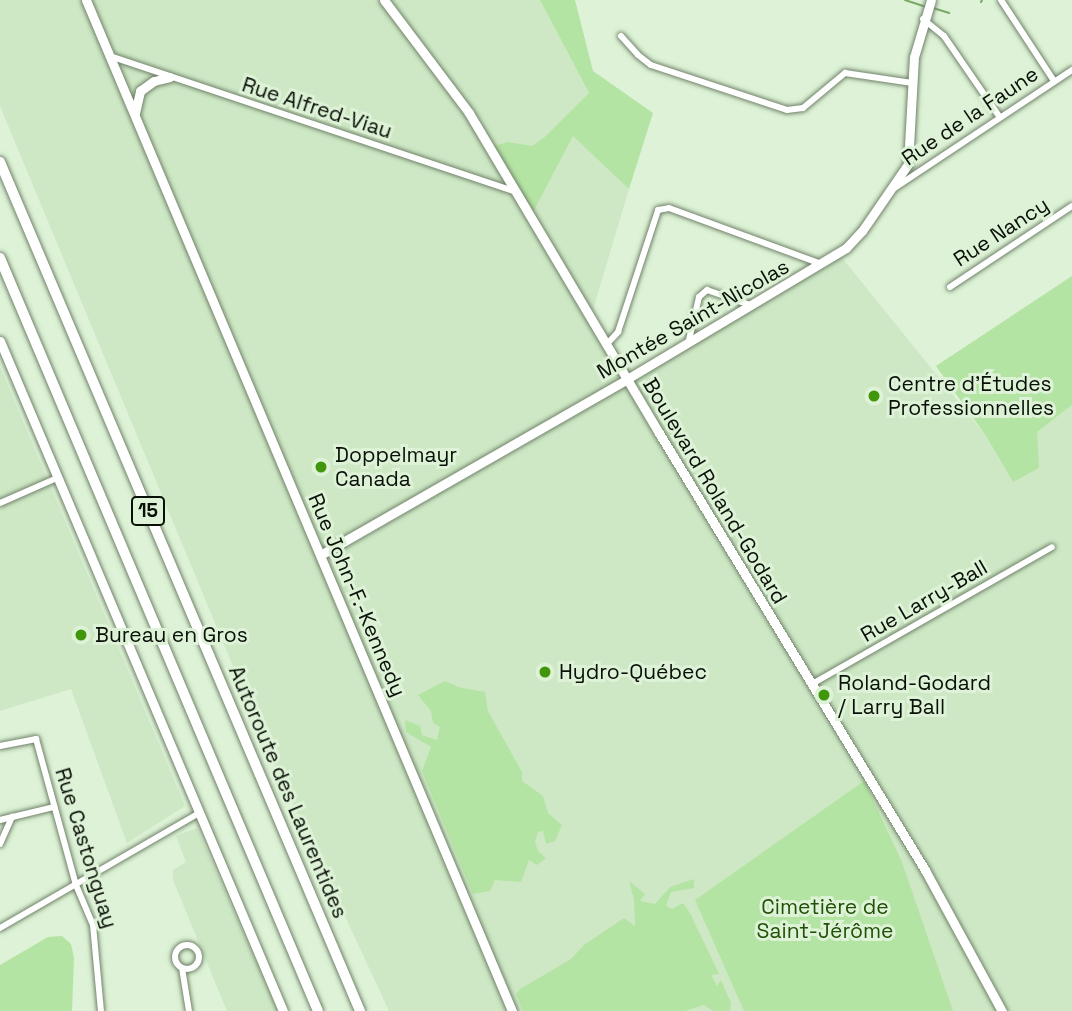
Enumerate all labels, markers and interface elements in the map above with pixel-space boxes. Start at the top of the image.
street label: Rue de la Faune [897,61,1043,171]
street label: Rue Alfred-Viau [239,72,395,144]
street label: Rue Nancy [949,192,1053,272]
street label: Montée Saint-Nicolas [592,254,794,384]
place label: Centre d'Études Professionnelles [888,371,1054,421]
street label: Boulevard Roland-Godard [637,373,793,609]
marker: Centre d'Études Professionnelles [866,388,882,404]
place label: Doppelmayr Canada [335,442,457,492]
marker: Doppelmayr Canada [313,459,329,475]
street label: Rue John-F.-Kennedy [303,490,411,700]
road number: 15 [130,496,166,526]
street label: Rue Larry-Ball [856,555,992,647]
place label: Bureau en Gros [95,622,248,648]
marker: Bureau en Gros [73,627,89,643]
place label: Hydro-Québec [559,659,707,685]
street label: Autoroute des Laurentides [223,662,353,922]
marker: Hydro-Québec [537,664,553,680]
place label: Roland-Godard / Larry Ball [838,670,991,720]
marker: Roland-Godard / Larry Ball [816,687,832,703]
street label: Rue Castonguay [50,765,122,931]
park label: Cimetière de Saint-Jérôme [757,894,893,944]

